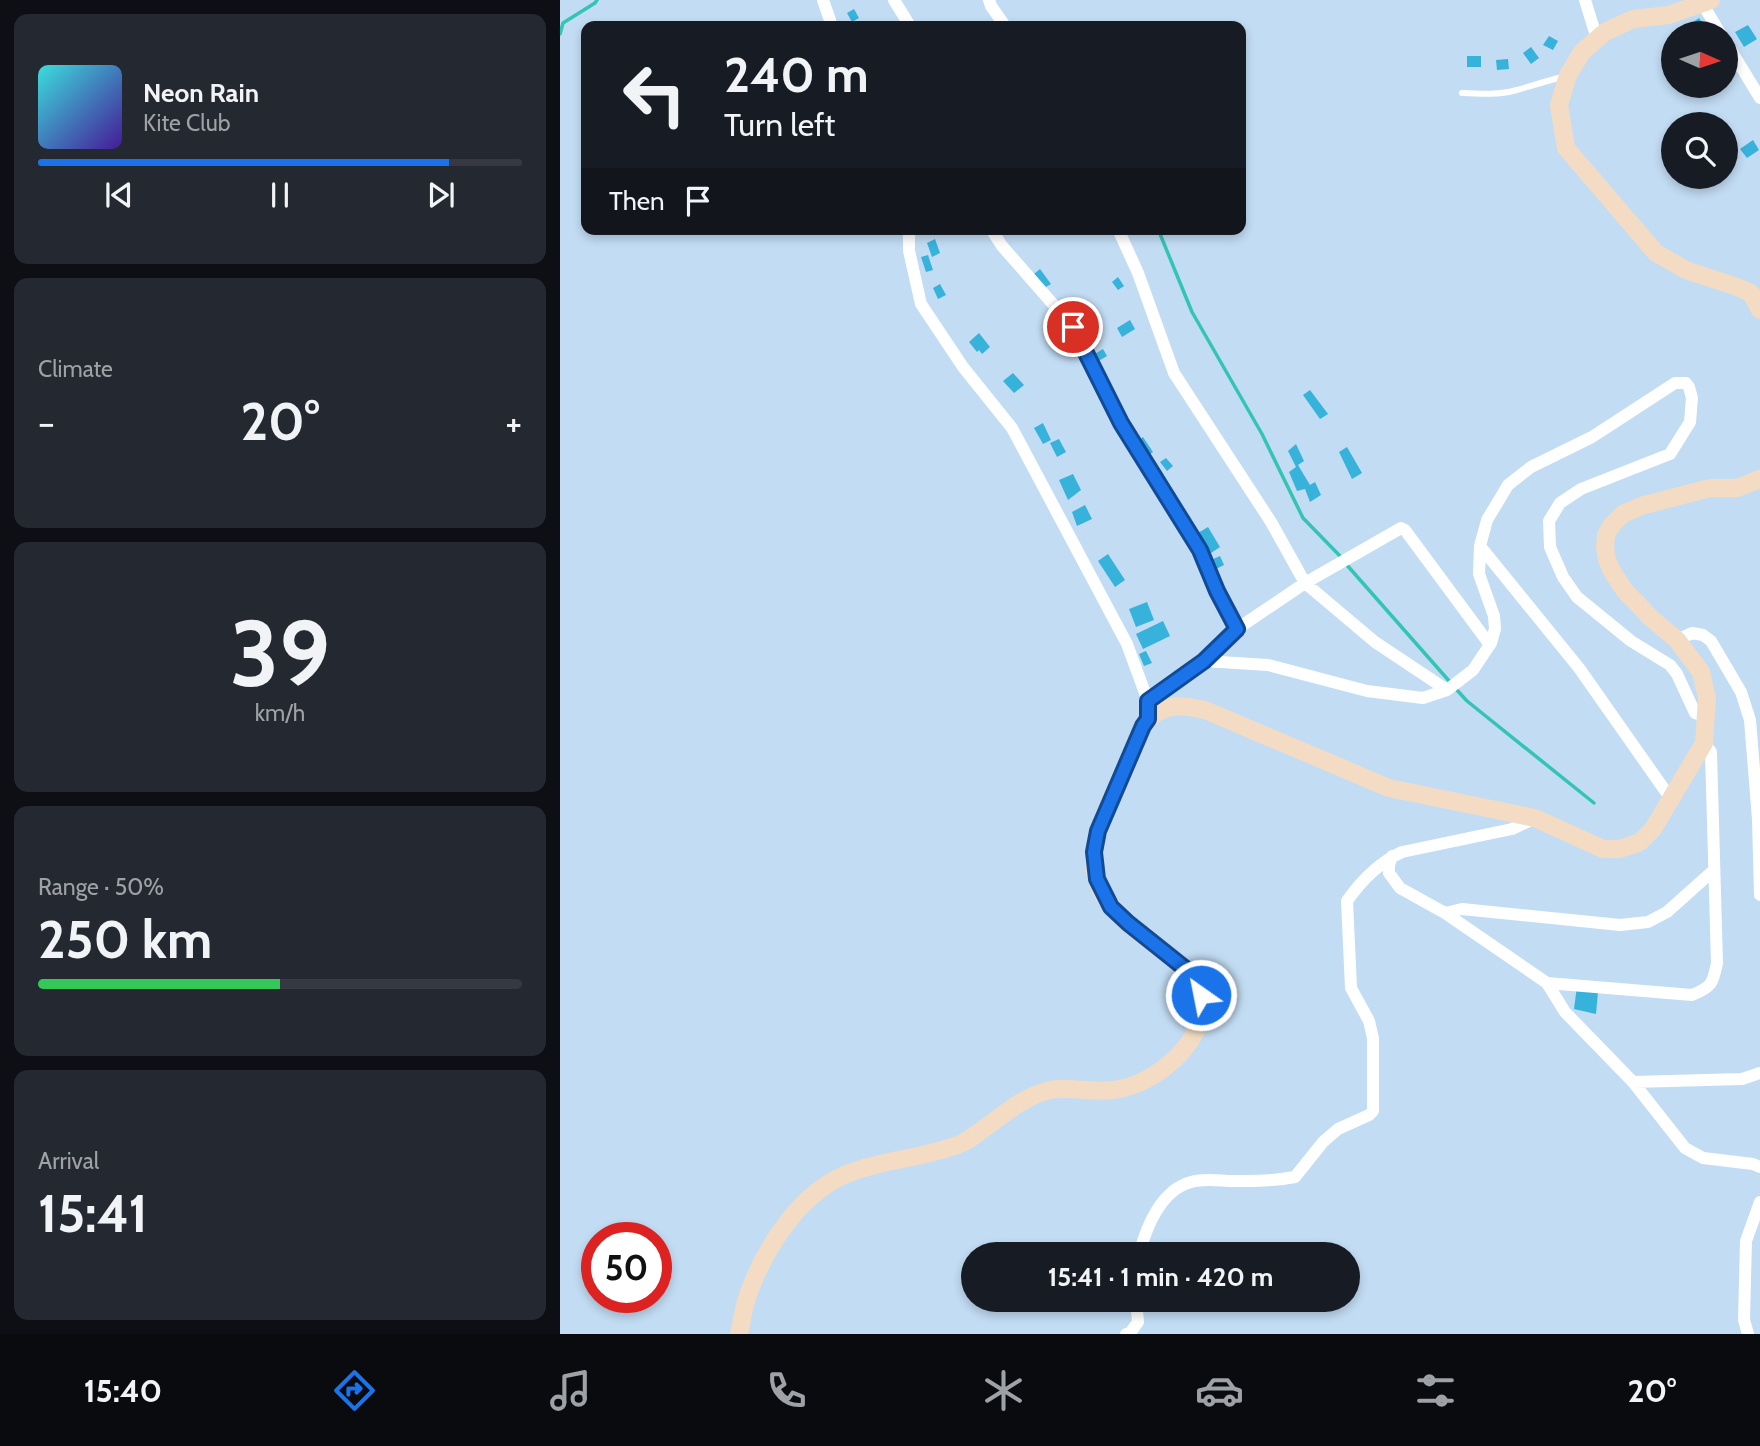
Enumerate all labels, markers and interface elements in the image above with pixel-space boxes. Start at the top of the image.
north arrow [1661,21,1738,98]
map controls [1661,21,1738,189]
text: 240 m [724,45,869,104]
icon: left [609,49,700,140]
text: Neon Rain [143,77,259,109]
text: Turn left [724,105,835,144]
text: Kite Club [143,109,230,137]
button: search [1661,112,1738,189]
icon: previous [100,176,138,214]
icon: pause [261,176,299,214]
icon: next [422,176,460,214]
icon: arrive [679,182,717,220]
text: Then [609,185,665,217]
pin [1043,297,1103,357]
icon: arrive [1054,308,1092,346]
text: Climate [38,355,113,383]
text: 20° [240,390,320,453]
text: − [38,399,55,446]
text: + [505,399,522,446]
text: 39 [230,598,330,709]
text: km/h [255,699,305,727]
text: Range · 50% [38,873,164,901]
text: 250 km [38,908,212,971]
position arrow [1164,958,1238,1032]
text: Arrival [38,1147,99,1175]
text: 15:41 [38,1182,148,1245]
speed limit sign: 50 [581,1222,672,1313]
text: 15:41 · 1 min · 420 m [1048,1261,1273,1293]
icon: directions [330,1366,379,1415]
icon: music [546,1366,595,1415]
icon: phone [762,1366,811,1415]
icon: climate [979,1366,1028,1415]
icon: car [1195,1366,1244,1415]
icon: filters [1411,1366,1460,1415]
text: 15:40 [84,1371,162,1410]
text: 20° [1628,1371,1676,1410]

